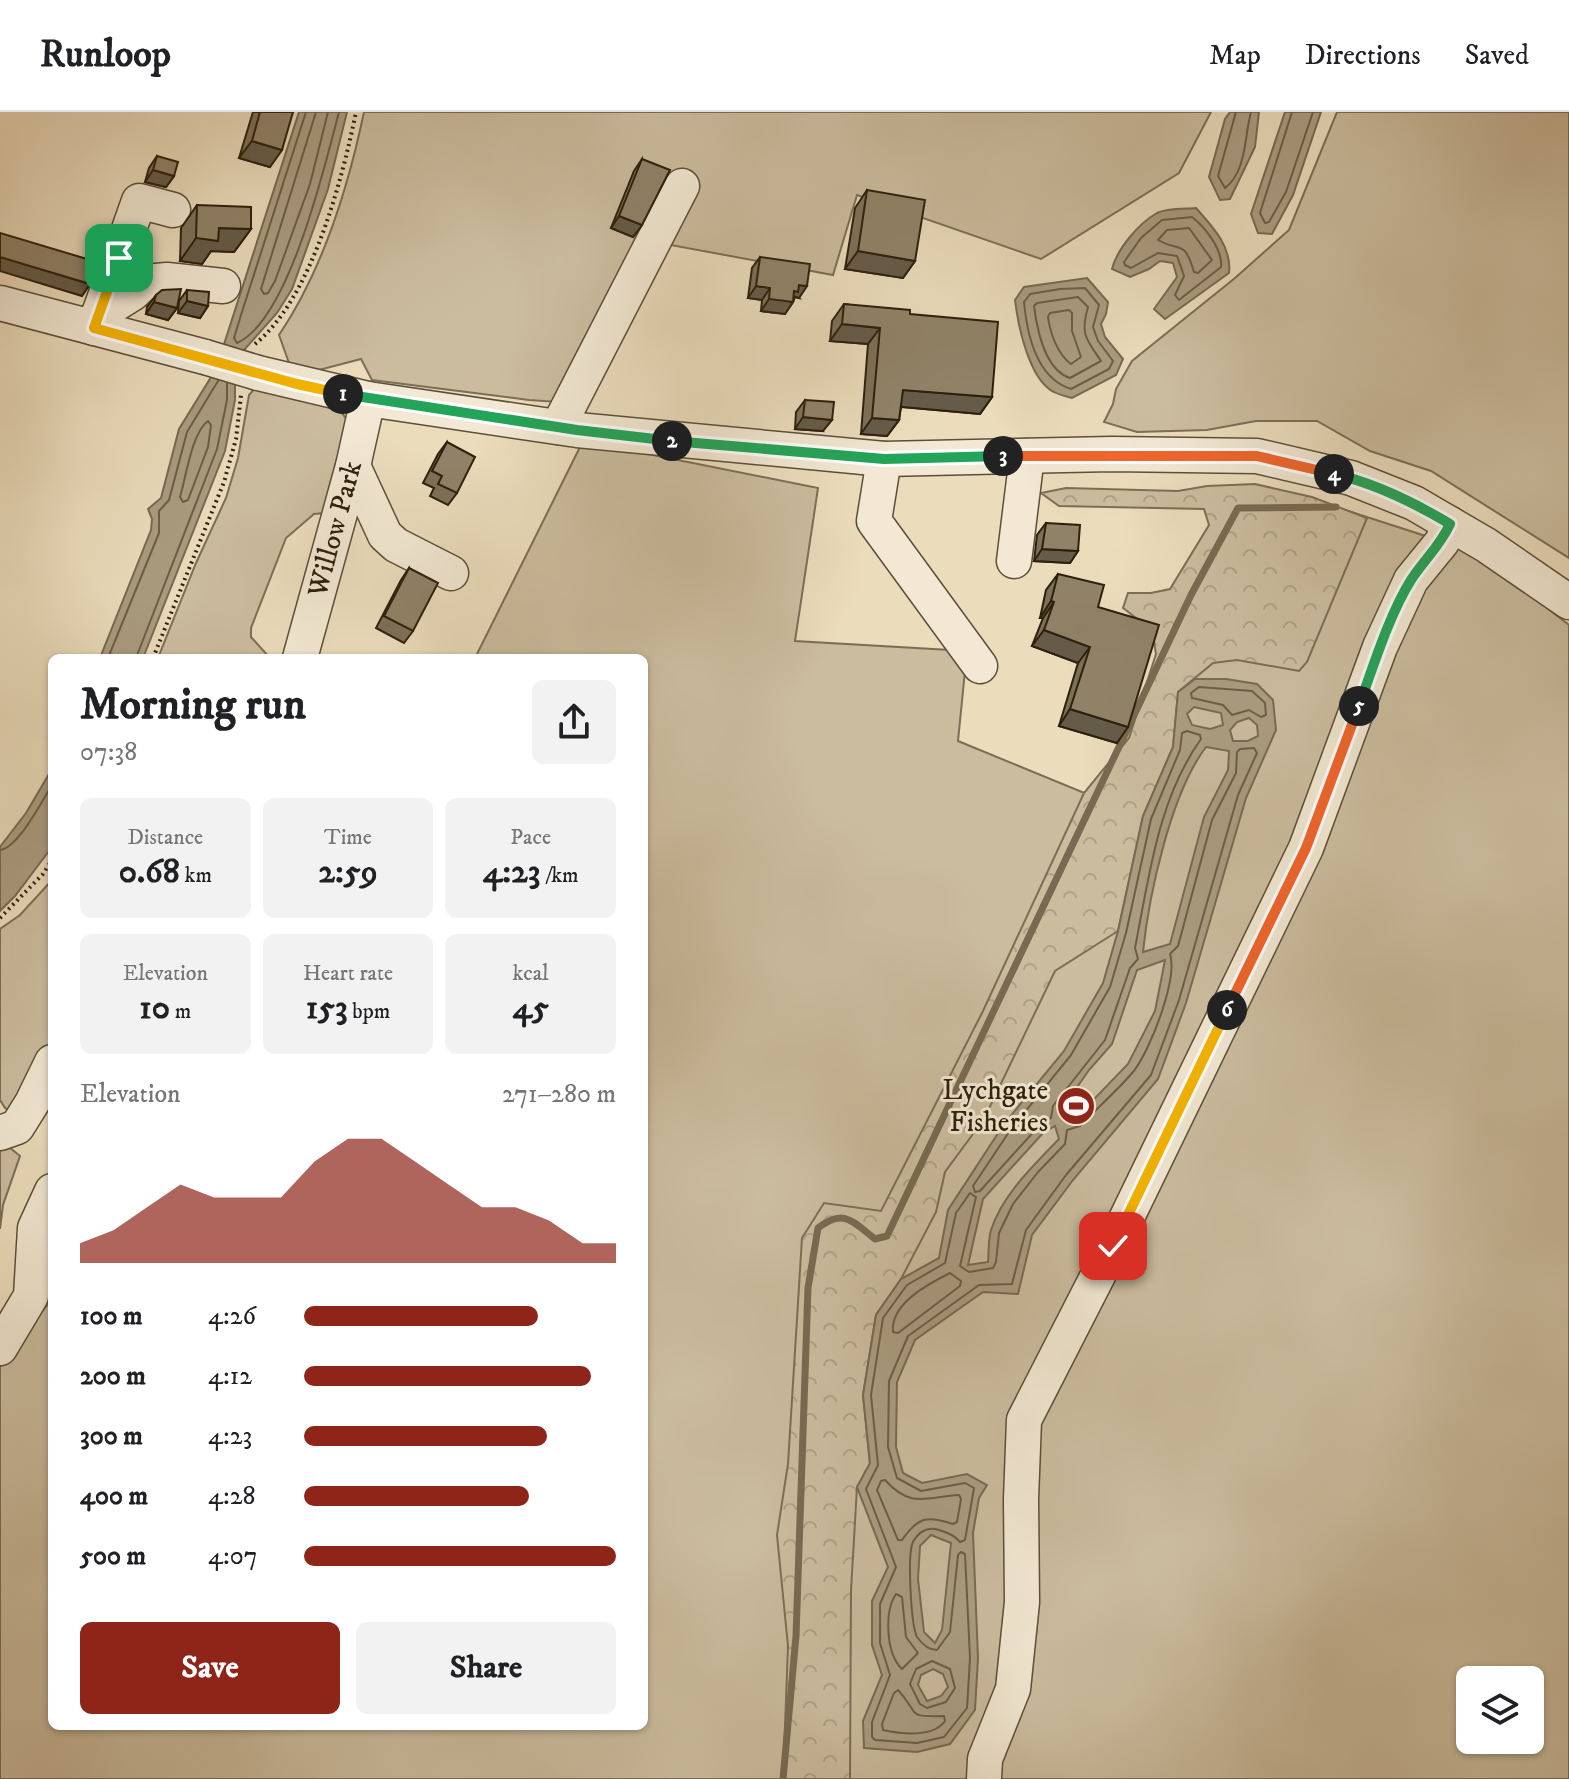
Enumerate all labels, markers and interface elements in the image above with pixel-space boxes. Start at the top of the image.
text: Runloop [40,31,171,79]
text: Map [1209,38,1261,73]
text: Directions [1305,38,1421,73]
text: Saved [1465,38,1529,73]
pin [85,224,153,292]
icon: arrive [97,236,141,280]
pin: 1 [323,374,363,414]
text: 1 [339,380,347,407]
pin: 2 [652,421,692,461]
text: 2 [667,427,677,454]
pin: 3 [983,436,1023,476]
text: 3 [999,442,1007,469]
pin: 4 [1314,454,1354,494]
street label: Willow Park [300,457,370,602]
text: 4 [1328,460,1340,487]
text: Morning run [80,678,306,733]
button: share [532,680,616,764]
pin: 5 [1339,686,1379,726]
text: 5 [1354,692,1364,719]
text: 07:38 [80,736,137,769]
text: Distance [127,824,203,851]
text: Time [324,824,372,851]
text: Pace [510,824,551,851]
text: 0.68 [119,851,180,893]
text: 2:59 [318,851,378,893]
text: 4:23 [483,851,541,893]
text: km [180,862,212,889]
text: /km [541,862,579,889]
text: Elevation [123,960,208,987]
text: Heart rate [303,960,393,987]
text: kcal [513,960,549,987]
text: 10 [139,987,170,1029]
text: 153 [306,987,348,1029]
text: 45 [513,987,549,1029]
pin: 6 [1207,990,1247,1030]
text: 6 [1221,996,1233,1023]
text: m [170,998,191,1025]
text: bpm [348,998,390,1025]
place label: Lychgate Fisheries [942,1073,1048,1140]
text: Elevation [80,1078,181,1111]
text: 271–280 m [502,1078,616,1111]
sports icon: Lychgate Fisheries [1055,1085,1097,1127]
pin [1079,1212,1147,1280]
icon: check [1091,1224,1135,1268]
text: 100 m [80,1300,143,1333]
text: 4:26 [208,1300,256,1333]
text: 200 m [80,1360,146,1393]
text: 4:12 [208,1360,252,1393]
text: 300 m [80,1420,143,1453]
text: 4:23 [208,1420,252,1453]
text: 400 m [80,1480,148,1513]
text: 4:28 [208,1480,256,1513]
text: 500 m [80,1540,146,1573]
text: 4:07 [208,1540,257,1573]
button: Save [80,1622,340,1714]
button: Share [356,1622,616,1714]
map controls [1456,1666,1544,1754]
button: layers [1456,1666,1544,1754]

